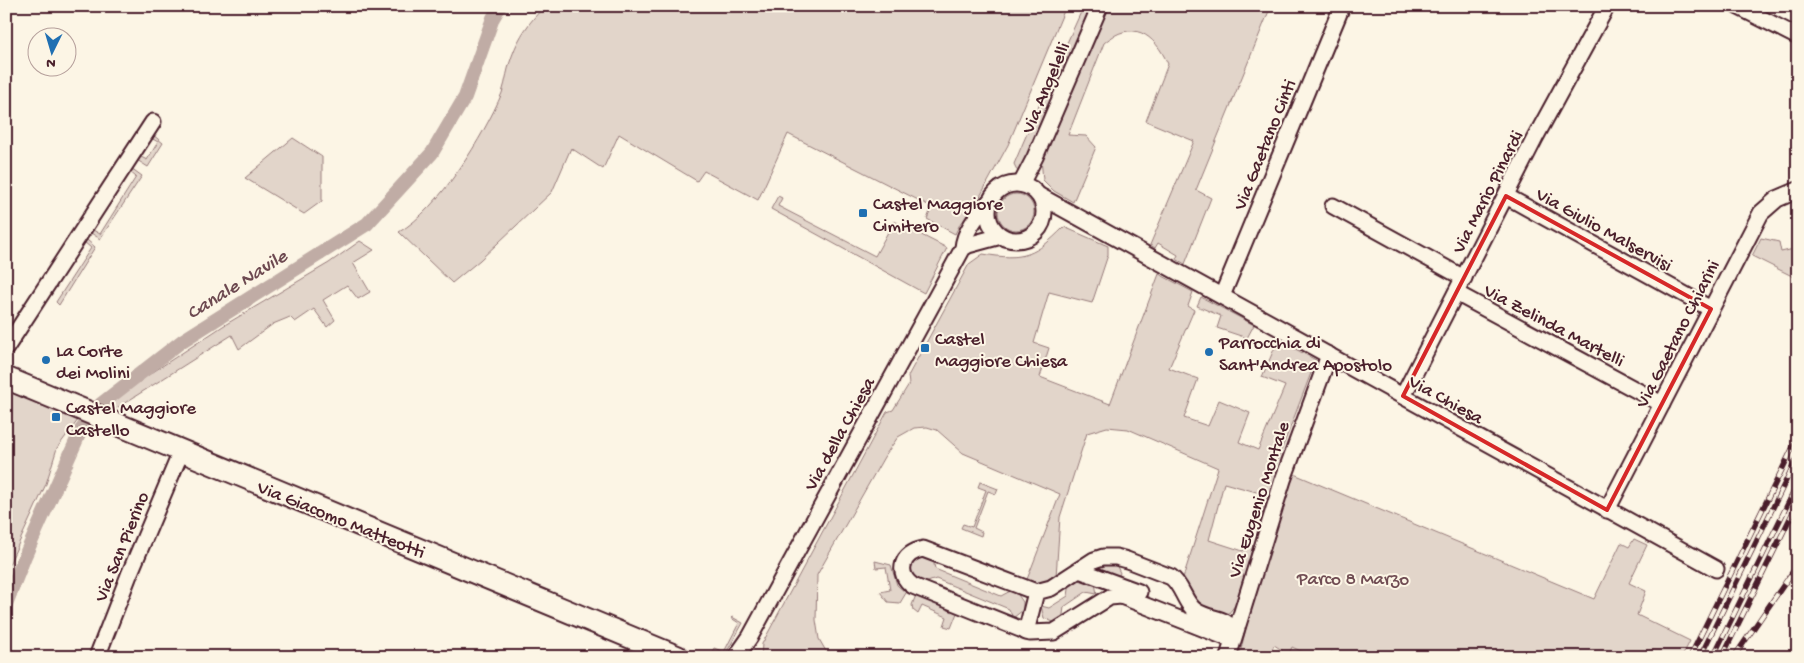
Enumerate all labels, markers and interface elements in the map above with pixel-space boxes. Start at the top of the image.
north arrow [28,28,78,78]
street label: Via Angelelli [1017,39,1077,138]
text: N [46,54,56,71]
street label: Via Gaetano Cinti [1229,77,1303,215]
street label: Via Mario Pinardi [1448,127,1530,259]
street label: Via Giulio Malservisi [1530,184,1676,278]
place label: Castel Maggiore Cimitero [873,194,1003,239]
marker: Castel Maggiore Cimitero [857,207,869,219]
water label: Canale Navile [183,246,293,326]
street label: Via Gaetano Chiarini [1631,257,1726,413]
street label: Via Zelinda Martelli [1478,280,1628,374]
place label: Castel Maggiore Chiesa [935,329,1069,374]
place label: Parrocchia di Sant'Andrea Apostolo [1218,333,1392,378]
place label: La Corte dei Molini [56,341,130,386]
marker: Castel Maggiore Chiesa [919,342,931,354]
marker: Parrocchia di Sant'Andrea Apostolo [1203,346,1215,358]
marker: La Corte dei Molini [40,354,52,366]
street label: Via Chiesa [1403,371,1488,432]
street label: Via della Chiesa [800,373,882,496]
place label: Castel Maggiore Castello [66,398,196,443]
marker: Castel Maggiore Castello [50,411,62,423]
street label: Via Eugenio Montale [1224,419,1297,582]
street label: Via Giacomo Matteotti [252,477,428,565]
street label: Via San Pierino [90,489,156,607]
park label: Parco 8 Marzo [1296,569,1409,592]

